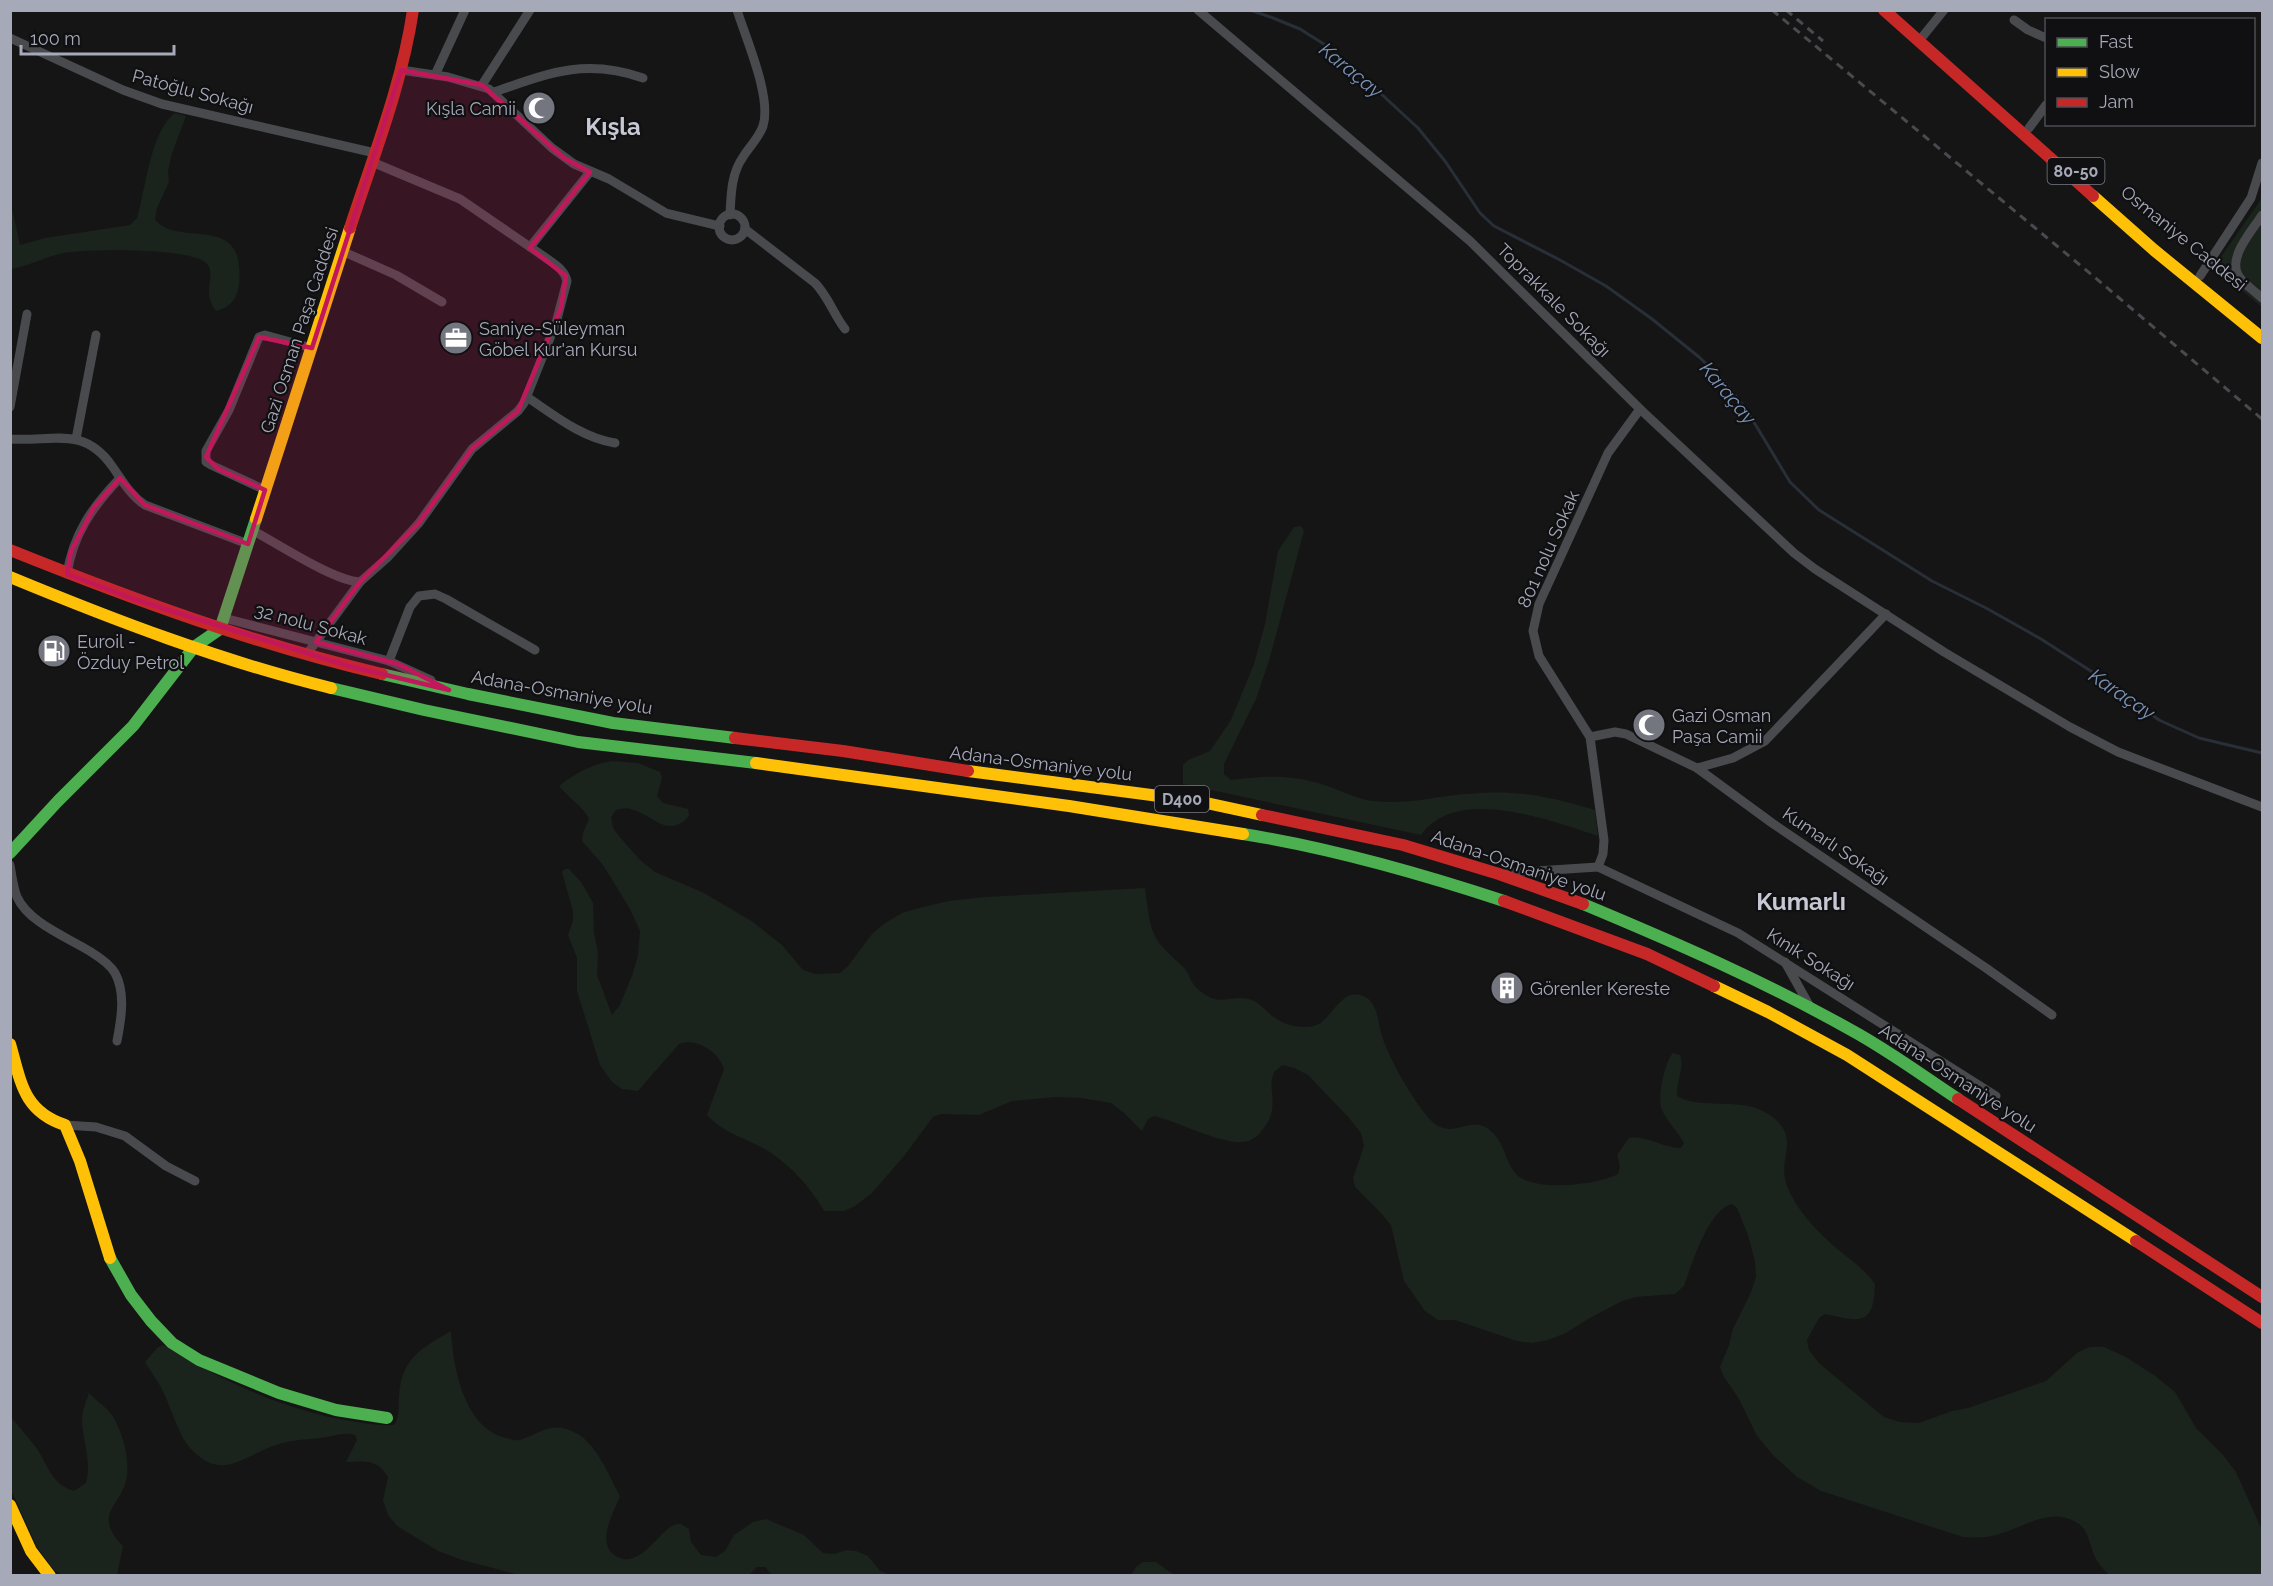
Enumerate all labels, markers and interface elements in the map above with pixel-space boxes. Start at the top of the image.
scale bar [21,18,174,56]
legend [2045,18,2255,126]
text: 100 m [30,28,81,49]
text: Fast [2099,31,2133,52]
water label: Karaçay [1315,37,1388,104]
text: Slow [2099,61,2140,82]
street label: Patoğlu Sokağı [130,65,256,117]
mosque icon: Kışla Camii [521,90,557,126]
text: Jam [2099,91,2134,112]
place label: Kışla Camii [426,98,516,119]
district label: Kışla [585,112,641,141]
road number: 80-50 [2048,158,2104,184]
street label: Osmaniye Caddesi [2117,181,2251,295]
street label: Gazi Osman Paşa Caddesi [256,224,342,436]
street label: Toprakkale Sokağı [1493,239,1615,361]
place label: Saniye-Süleyman Göbel Kur'an Kursu [479,318,638,360]
office icon: Saniye-Süleyman Göbel Kur'an Kursu [438,320,474,356]
water label: Karaçay [1695,357,1762,430]
street label: 801 nolu Sokak [1513,487,1583,611]
street label: 32 nolu Sokak [253,599,370,649]
place label: Euroil - Özduy Petrol [77,631,184,673]
fuel station icon: Euroil - Özduy Petrol [36,633,72,669]
water label: Karaçay [2084,663,2161,725]
street label: Adana-Osmaniye yolu [470,666,654,718]
place label: Gazi Osman Paşa Camii [1672,705,1771,747]
mosque icon: Gazi Osman Paşa Camii [1631,707,1667,743]
street label: Adana-Osmaniye yolu [949,741,1133,785]
road number: D400 [1155,786,1209,812]
street label: Kumarlı Sokağı [1779,803,1893,889]
street label: Adana-Osmaniye yolu [1429,825,1609,905]
district label: Kumarlı [1756,887,1846,916]
street label: Kınık Sokağı [1763,924,1859,994]
building icon: Görenler Kereste [1489,970,1525,1006]
place label: Görenler Kereste [1530,978,1670,999]
street label: Adana-Osmaniye yolu [1875,1019,2041,1137]

